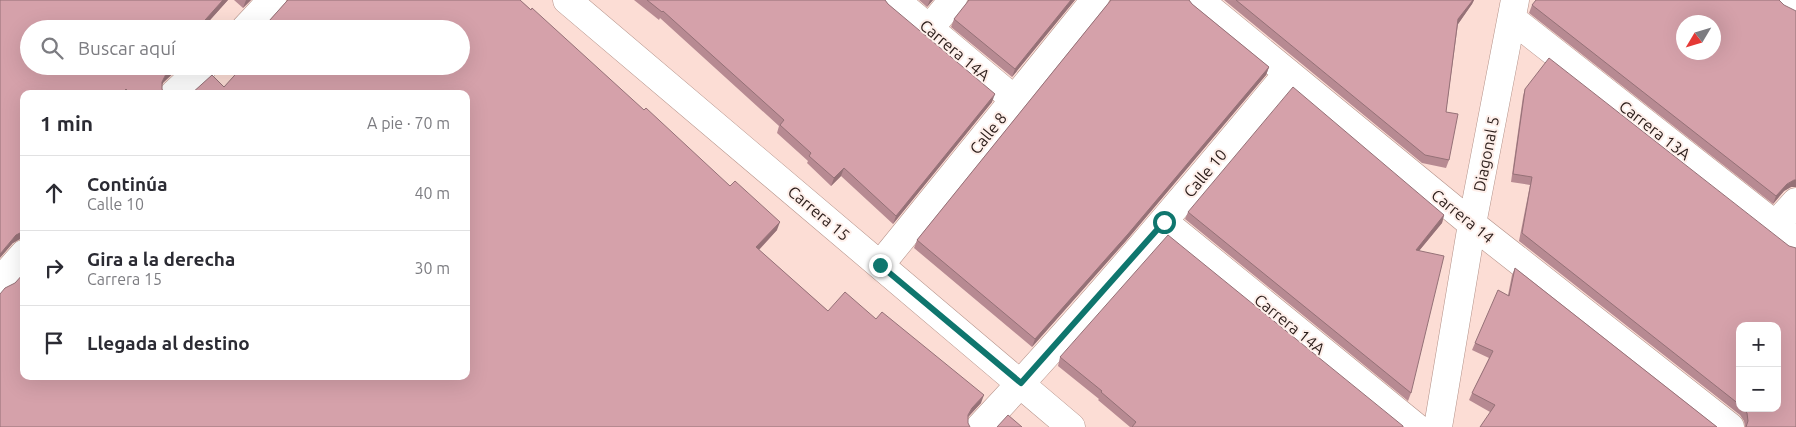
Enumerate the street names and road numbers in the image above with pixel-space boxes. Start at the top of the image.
street label: Carrera 14A [917,16,994,85]
street label: Carrera 13A [1616,97,1695,164]
street label: Calle 8 [966,109,1010,157]
street label: Diagonal 5 [1470,115,1502,193]
street label: Calle 10 [1180,145,1230,201]
street label: Carrera 15 [784,182,854,244]
street label: Carrera 14 [1428,185,1498,247]
street label: Carrera 14A [1251,290,1329,358]

